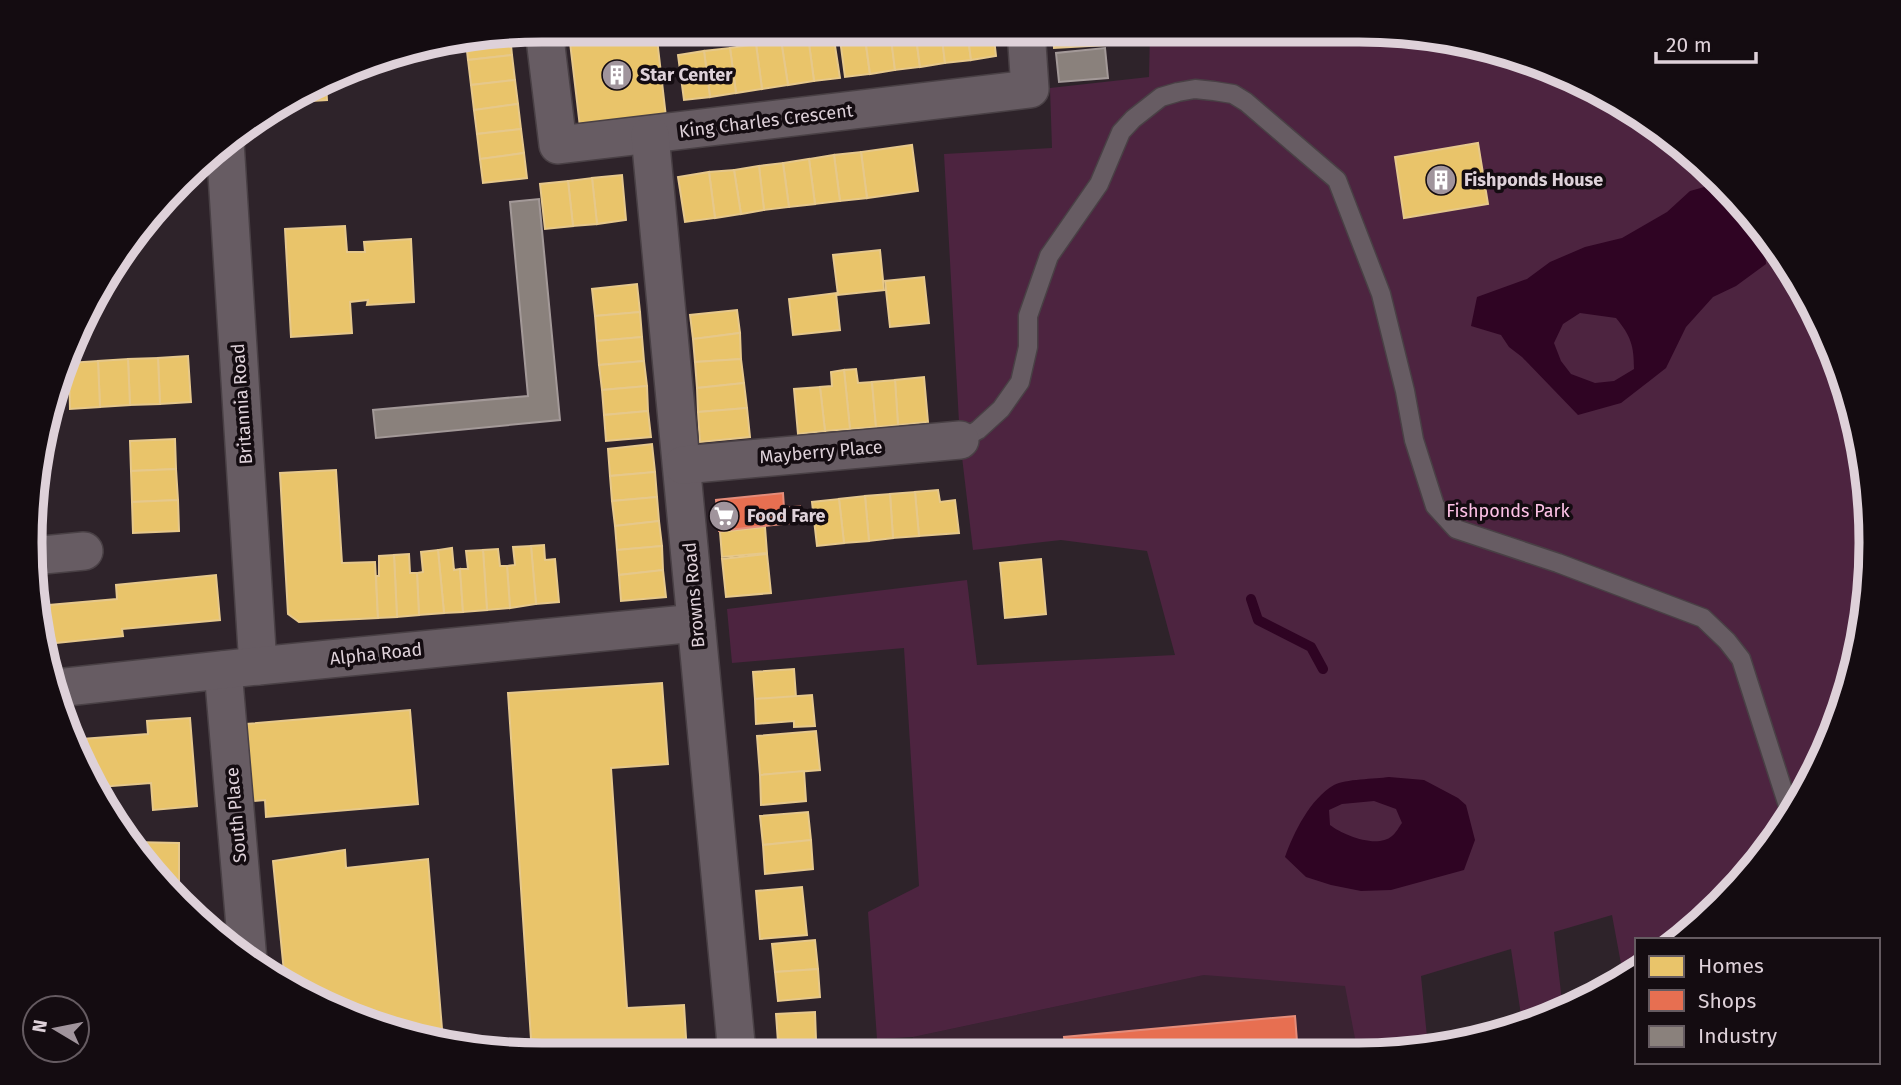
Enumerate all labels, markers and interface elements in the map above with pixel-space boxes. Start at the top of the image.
scale bar [1656,21,1756,65]
text: 20 m [1666,32,1712,58]
building icon: Star Center [600,58,634,92]
place label: Star Center [640,64,733,86]
street label: King Charles Crescent [678,99,855,143]
building icon: Fishponds House [1424,163,1458,197]
place label: Fishponds House [1464,169,1603,191]
street label: Britannia Road [227,343,257,465]
street label: Mayberry Place [758,436,884,468]
supermarket icon: Food Fare [707,499,741,533]
park label: Fishponds Park [1446,500,1570,522]
place label: Food Fare [747,505,825,527]
street label: Browns Road [678,541,710,649]
street label: Alpha Road [329,638,423,670]
street label: South Place [221,766,251,864]
legend [1635,938,1880,1064]
text: Homes [1698,953,1764,979]
text: Shops [1698,988,1756,1014]
north arrow [21,994,91,1064]
text: N [27,1018,52,1034]
text: Industry [1698,1023,1778,1049]

